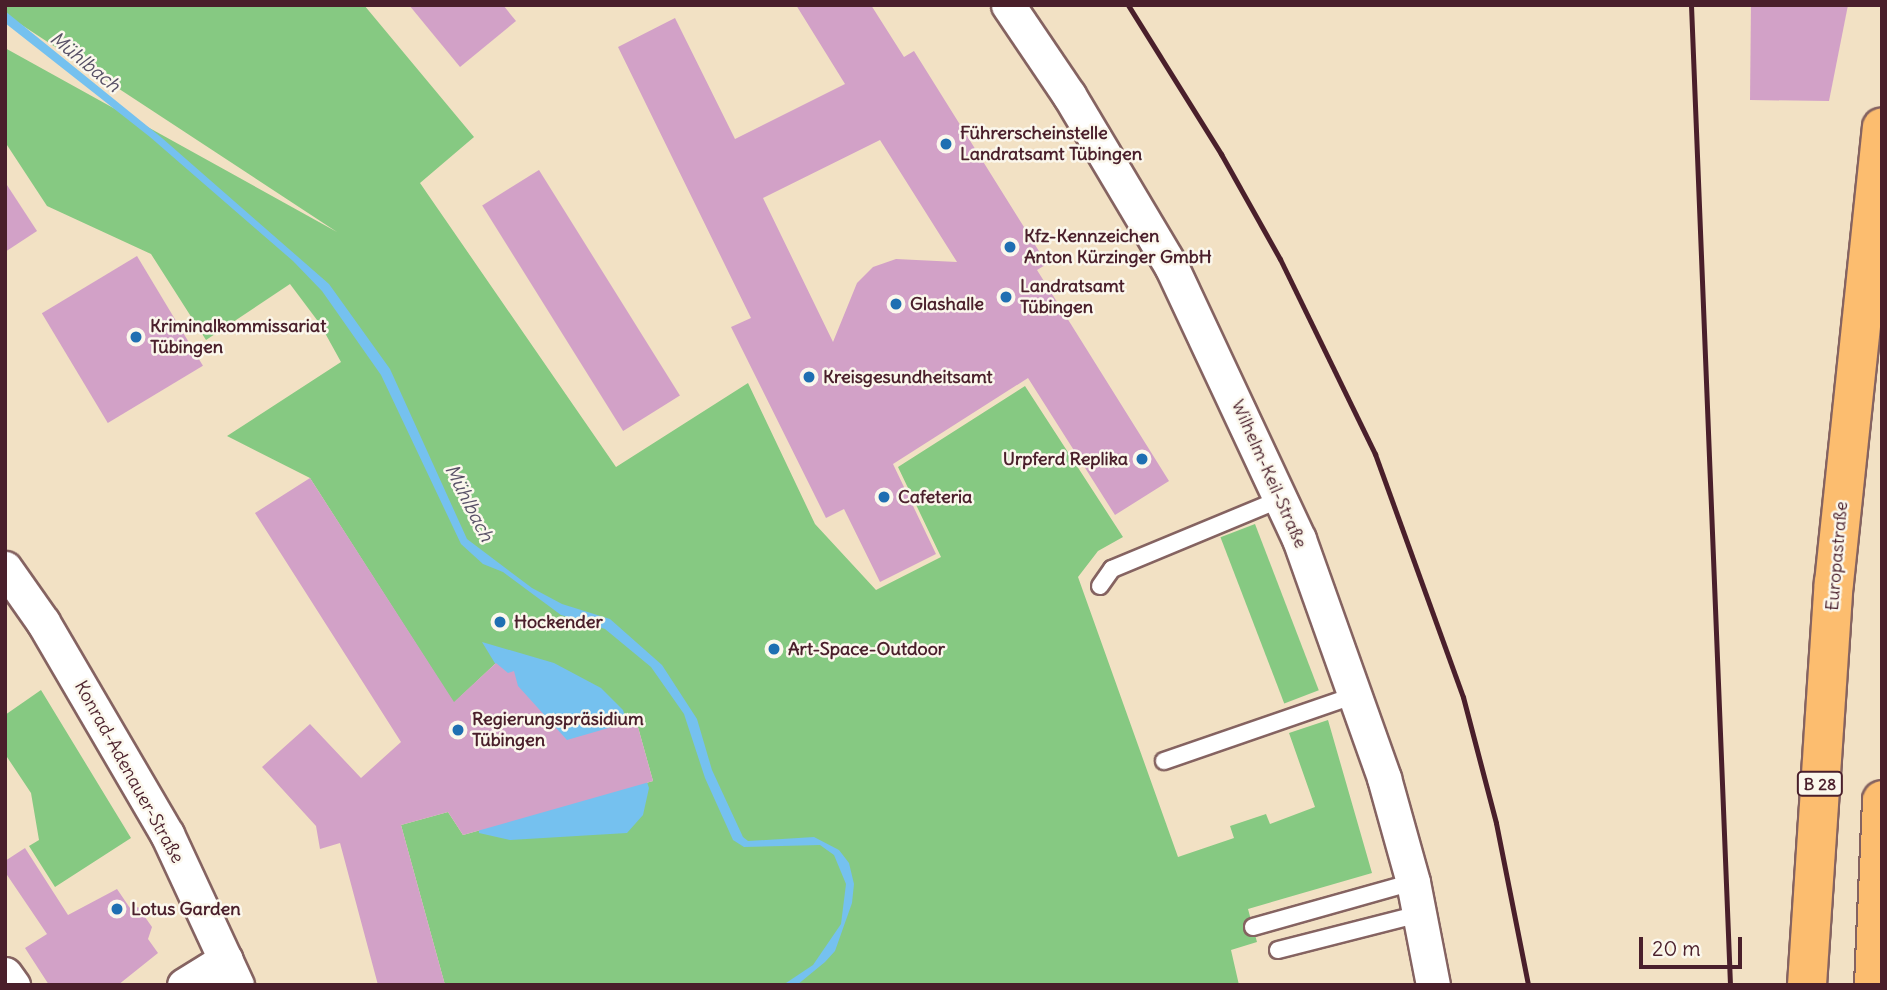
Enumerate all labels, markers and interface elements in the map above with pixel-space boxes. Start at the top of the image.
water label: Mühlbach [45,27,125,97]
place label: Führerscheinstelle Landratsamt Tübingen [960,123,1142,166]
marker: Führerscheinstelle Landratsamt Tübingen [938,136,954,152]
place label: Kfz-Kennzeichen Anton Kürzinger GmbH [1024,226,1212,268]
marker: Kfz-Kennzeichen Anton Kürzinger GmbH [1002,239,1018,255]
place label: Landratsamt Tübingen [1020,276,1125,318]
marker: Landratsamt Tübingen [998,289,1014,305]
place label: Glashalle [910,293,984,315]
marker: Glashalle [888,296,904,312]
place label: Kriminalkommissariat Tübingen [150,316,326,358]
marker: Kriminalkommissariat Tübingen [128,329,144,345]
place label: Kreisgesundheitsamt [823,366,993,388]
marker: Kreisgesundheitsamt [801,369,817,385]
street label: Wilhelm-Keil-Straße [1227,396,1311,552]
place label: Urpferd Replika [1003,448,1128,470]
marker: Urpferd Replika [1134,451,1150,467]
water label: Mühlbach [440,461,498,545]
place label: Cafeteria [898,486,972,508]
marker: Cafeteria [876,489,892,505]
street label: Europastraße [1821,500,1853,612]
place label: Hockender [514,611,603,633]
marker: Hockender [492,614,508,630]
place label: Art-Space-Outdoor [788,638,945,660]
marker: Art-Space-Outdoor [766,641,782,657]
street label: Konrad-Adenauer-Straße [70,677,188,867]
place label: Regierungspräsidium Tübingen [472,709,644,752]
marker: Regierungspräsidium Tübingen [450,722,466,738]
road number: B 28 [1796,772,1844,796]
place label: Lotus Garden [131,898,241,920]
marker: Lotus Garden [109,901,125,917]
scale bar [1642,923,1745,967]
text: 20 m [1652,935,1701,962]

